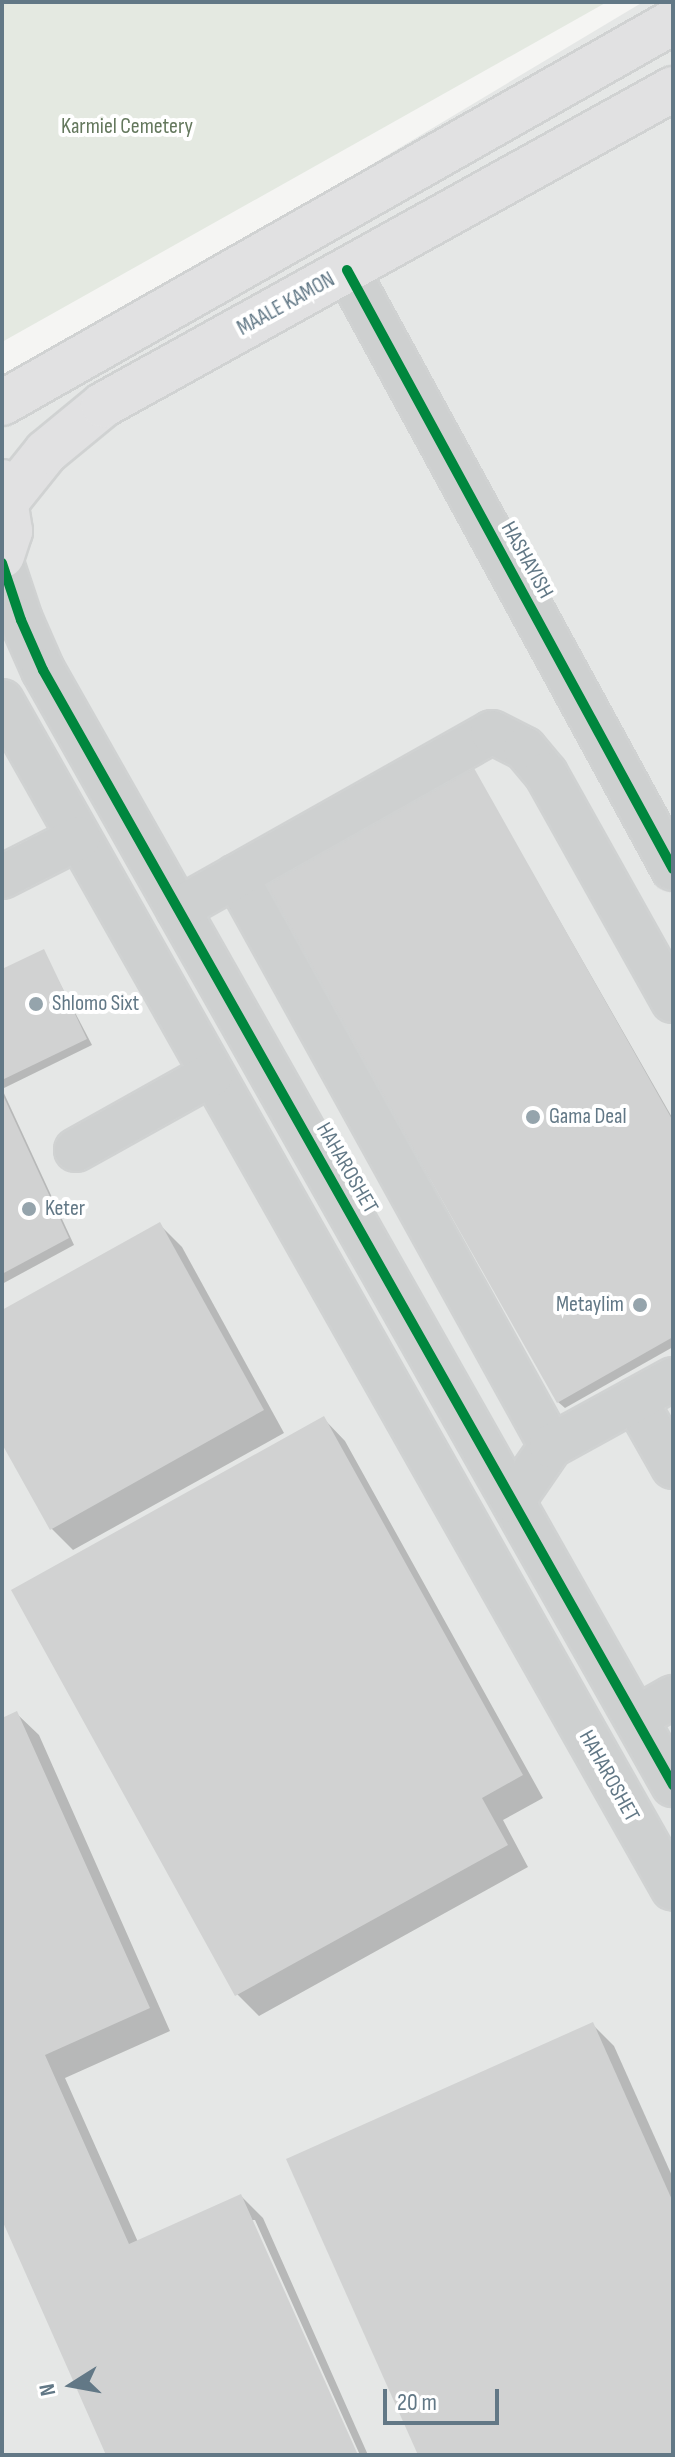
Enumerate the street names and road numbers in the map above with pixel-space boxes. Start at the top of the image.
street label: MAALE KAMON [233,266,339,342]
street label: HASHAYISH [495,517,559,603]
street label: HAHAROSHET [310,1118,384,1218]
street label: HAHAROSHET [573,1726,645,1826]

